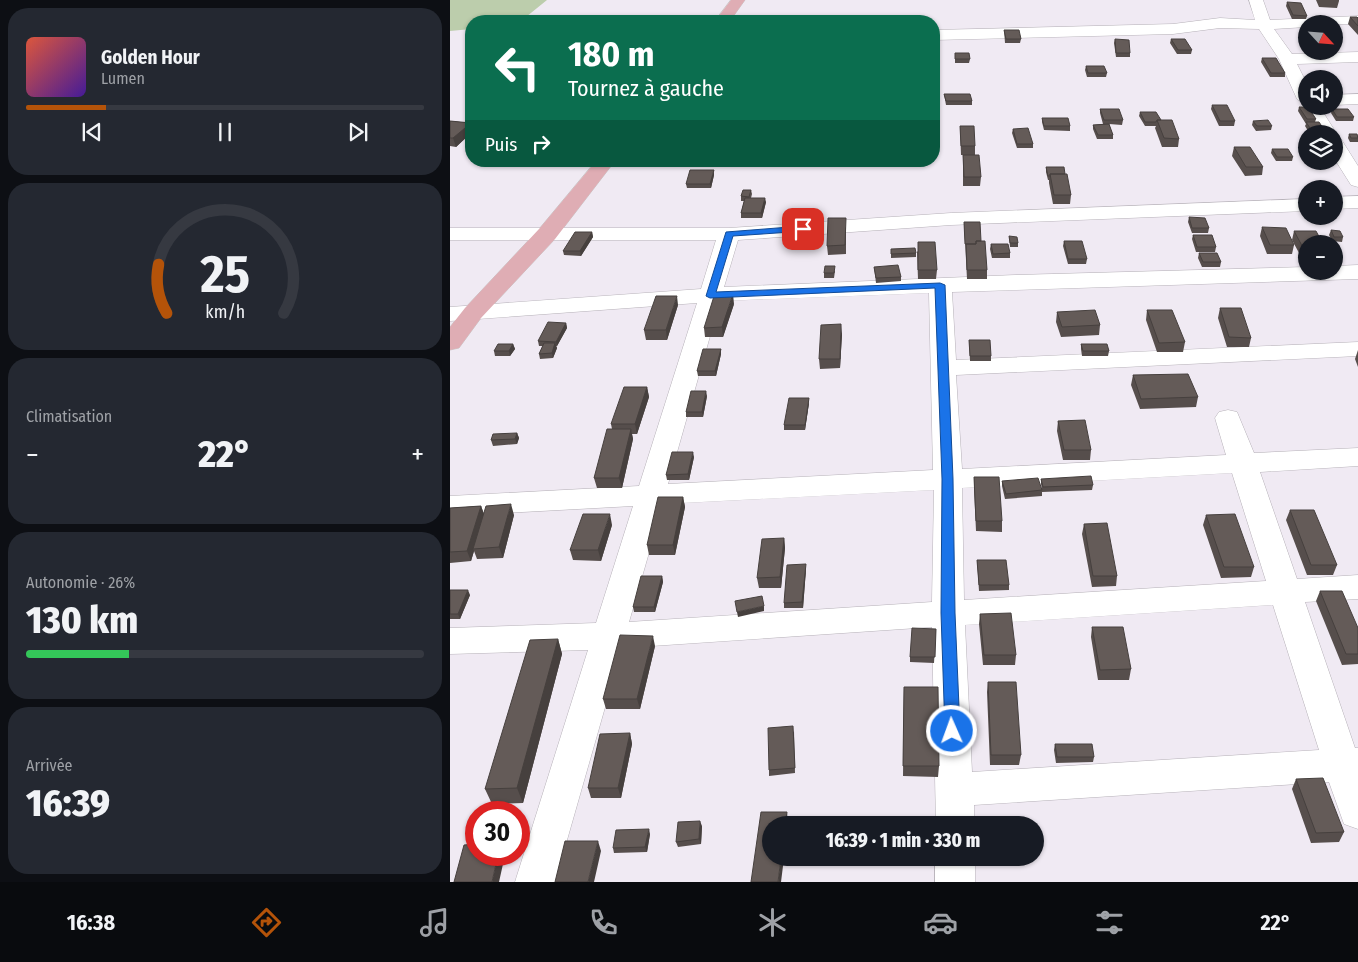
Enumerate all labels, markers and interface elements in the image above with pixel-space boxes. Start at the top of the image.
north arrow [1298,15,1342,60]
map controls [1298,15,1343,280]
text: 180 m [568,33,654,75]
icon: left [485,35,550,100]
text: Golden Hour [101,46,200,69]
text: Lumen [101,69,145,88]
button: sound [1298,70,1343,115]
text: Tournez à gauche [568,75,724,102]
icon: previous [78,118,106,146]
icon: pause [211,118,239,146]
icon: next [344,118,372,146]
button: layers [1298,125,1343,170]
icon: right [527,130,555,158]
text: Puis [485,133,517,156]
button: + [1298,180,1343,225]
pin [782,208,824,250]
icon: arrive [789,215,817,243]
button: − [1298,235,1343,280]
text: 25 [199,243,250,306]
text: km/h [205,301,245,323]
text: Climatisation [26,407,112,426]
text: 22° [198,431,252,477]
text: − [26,438,39,471]
text: + [411,438,424,471]
text: Autonomie · 26% [26,573,135,592]
text: 130 km [26,597,138,643]
position arrow [925,704,977,756]
text: Arrivée [26,756,72,775]
text: 16:39 [26,780,110,826]
speed limit sign: 30 [465,801,530,866]
text: 16:39 · 1 min · 330 m [826,829,980,852]
icon: directions [249,905,284,940]
icon: music [417,905,452,940]
icon: phone [586,905,621,940]
icon: climate [755,905,790,940]
icon: car [923,905,958,940]
icon: filters [1092,905,1127,940]
text: 16:38 [67,909,115,936]
text: 22° [1260,909,1291,936]

